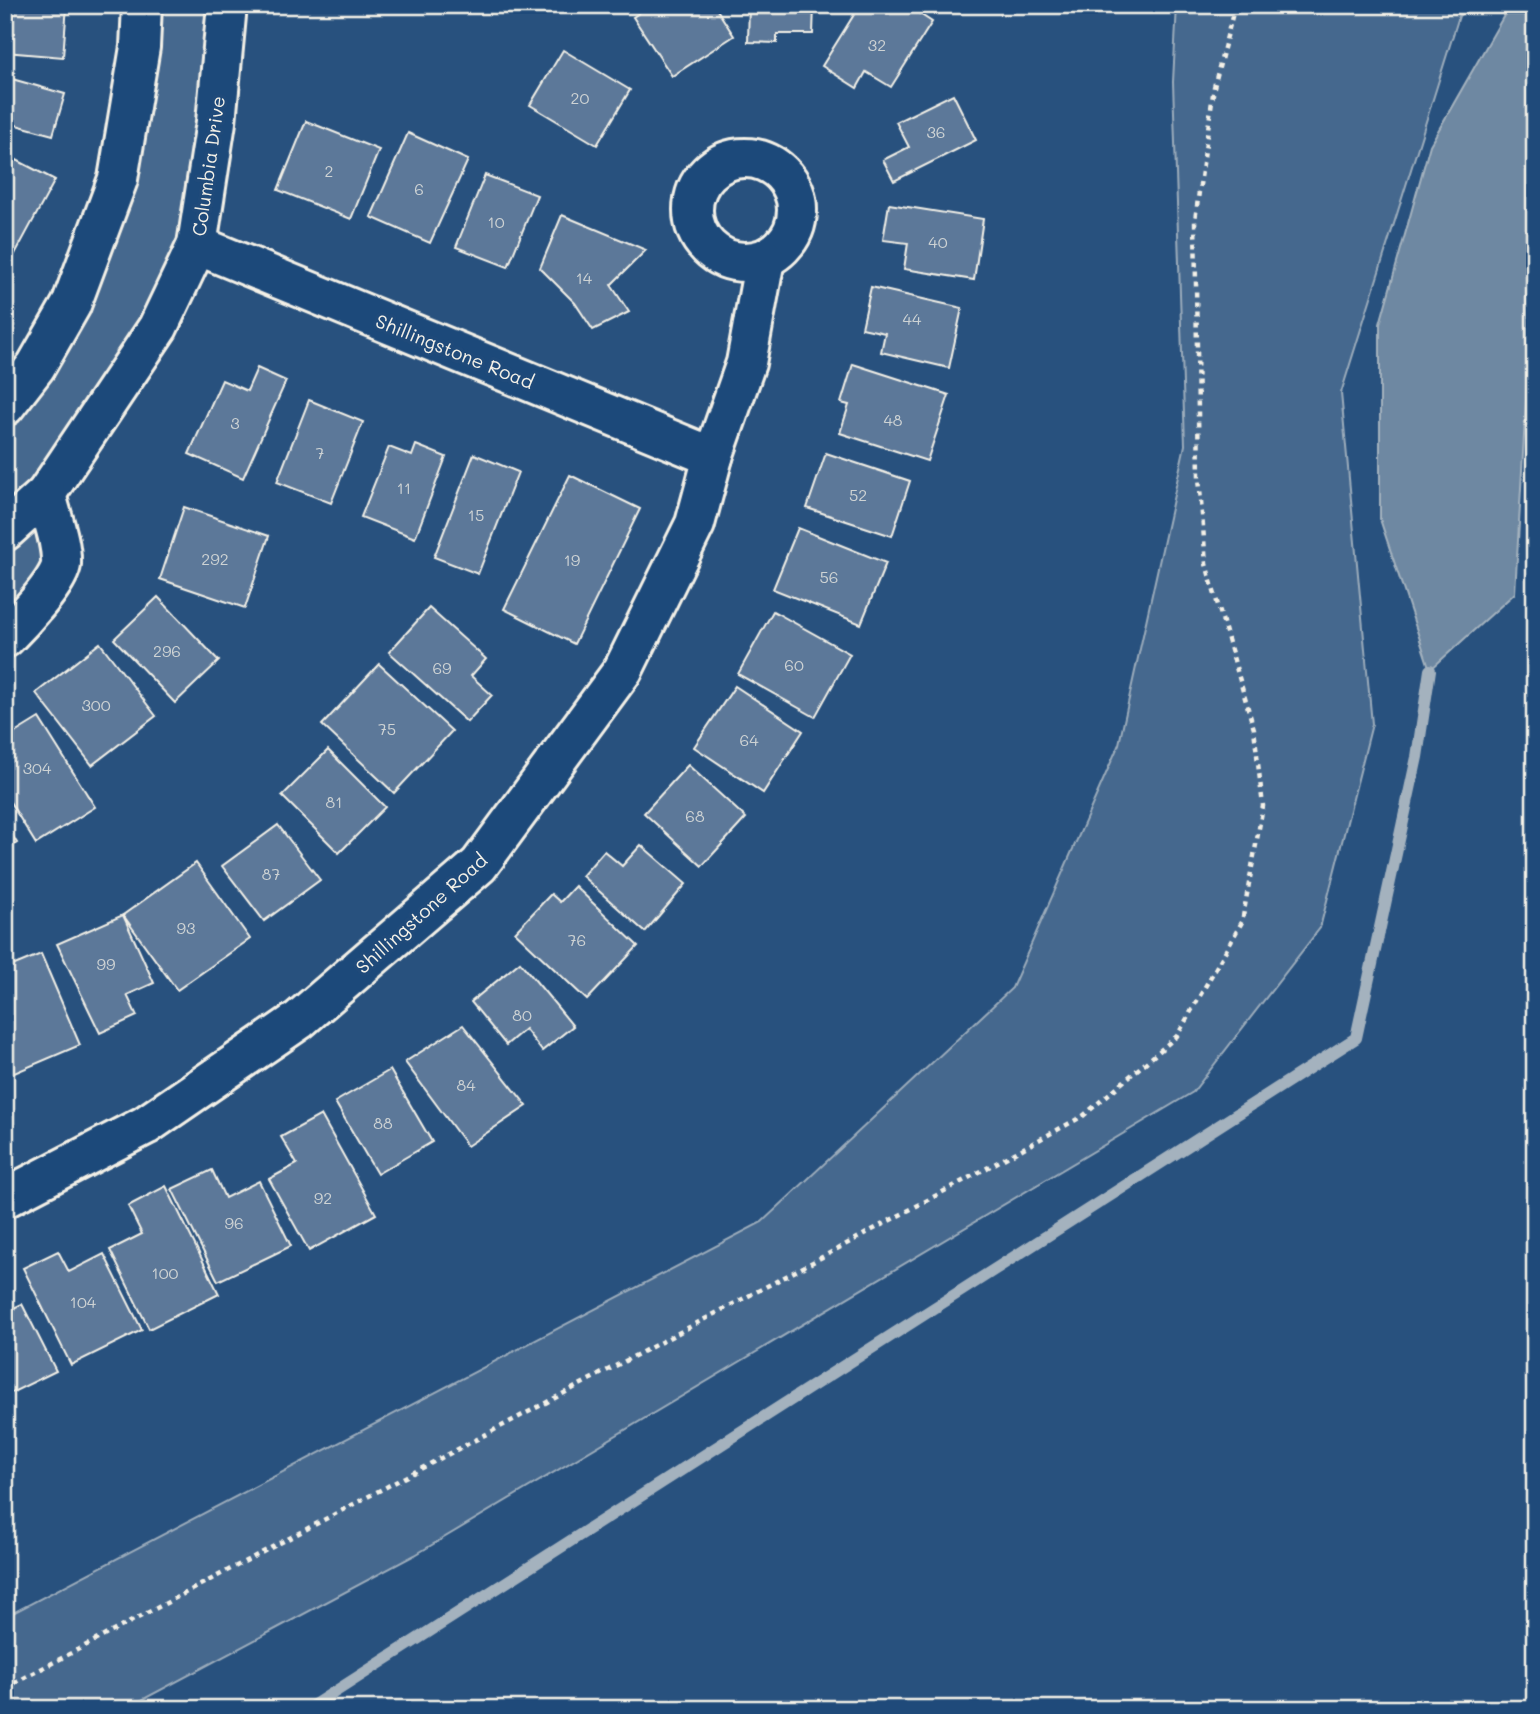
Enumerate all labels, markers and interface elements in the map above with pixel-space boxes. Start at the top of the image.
house number: 32 [868,34,886,55]
house number: 20 [571,87,590,108]
street label: Columbia Drive [186,94,230,238]
house number: 36 [926,121,946,142]
house number: 2 [325,160,333,181]
house number: 6 [414,178,424,199]
house number: 10 [487,211,505,232]
house number: 40 [928,231,948,252]
house number: 14 [576,267,593,288]
street label: Shillingstone Road [372,308,538,394]
house number: 44 [903,308,922,329]
house number: 48 [883,409,903,430]
house number: 3 [230,412,240,433]
house number: 7 [316,442,325,463]
house number: 11 [397,477,411,498]
house number: 52 [849,484,867,505]
house number: 15 [468,504,484,525]
house number: 292 [201,548,229,569]
house number: 19 [564,549,580,570]
house number: 56 [820,566,839,587]
house number: 296 [153,640,181,661]
house number: 60 [784,654,804,675]
house number: 69 [432,657,452,678]
house number: 300 [81,694,111,715]
house number: 75 [378,718,396,739]
house number: 64 [739,729,759,750]
house number: 304 [23,757,52,778]
house number: 81 [326,791,342,812]
house number: 68 [685,805,705,826]
street label: Shillingstone Road [350,847,492,979]
house number: 87 [262,863,280,884]
house number: 93 [177,917,195,938]
house number: 76 [568,929,586,950]
house number: 99 [97,953,115,974]
house number: 80 [512,1004,532,1025]
house number: 84 [456,1074,476,1095]
house number: 88 [373,1112,393,1133]
house number: 92 [314,1187,332,1208]
house number: 96 [224,1212,244,1233]
house number: 100 [152,1262,179,1283]
house number: 104 [70,1291,97,1312]

